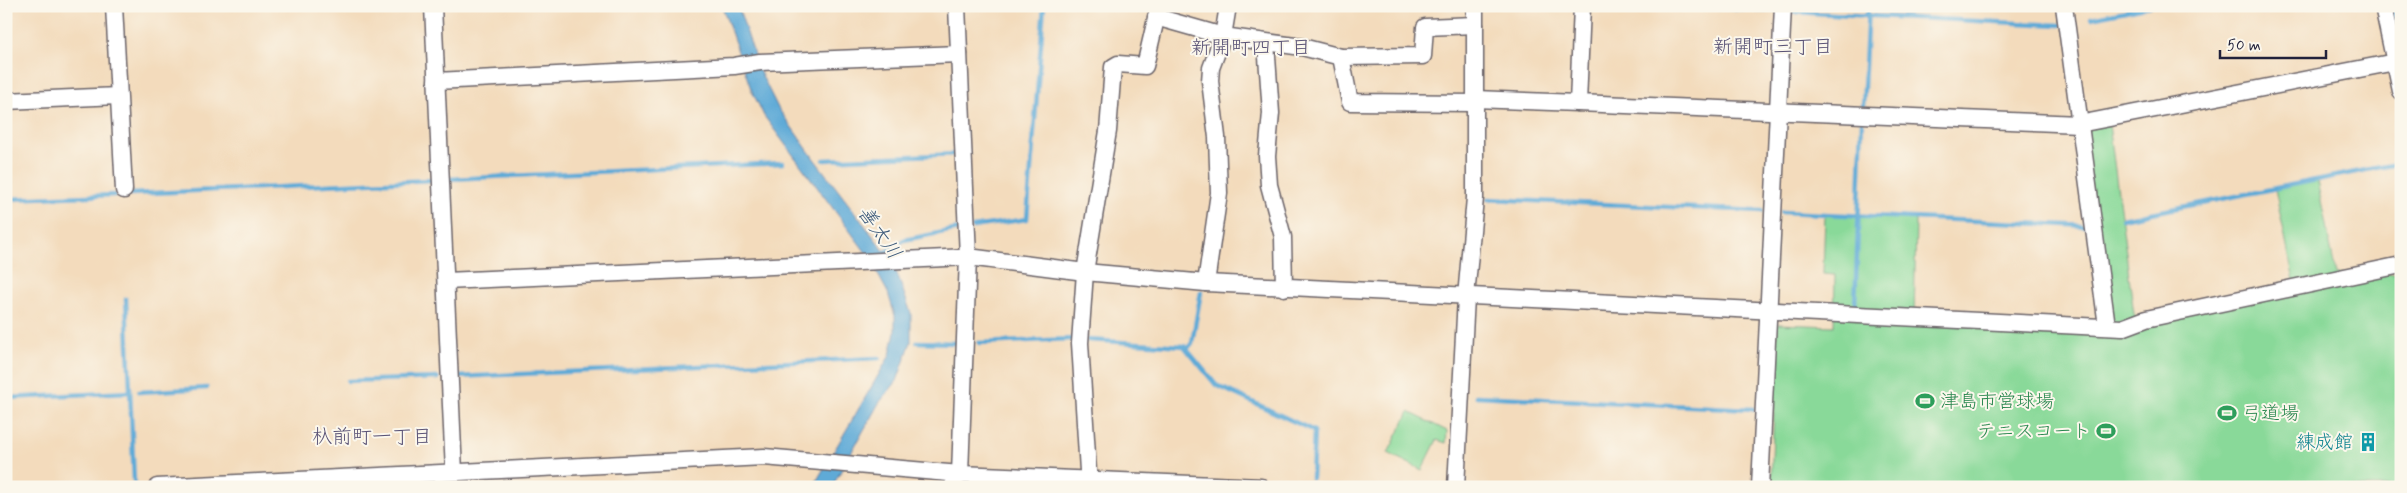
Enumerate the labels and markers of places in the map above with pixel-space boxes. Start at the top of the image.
place label: 津島市営球場 [1940,389,2054,414]
sports icon: 津島市営球場 [1914,390,1936,412]
place label: 弓道場 [2242,401,2299,426]
sports icon: 弓道場 [2216,402,2238,424]
place label: テニスコート [1977,419,2091,444]
sports icon: テニスコート [2095,420,2117,442]
place label: 練成館 [2296,430,2353,455]
building icon: 練成館 [2357,431,2379,453]

